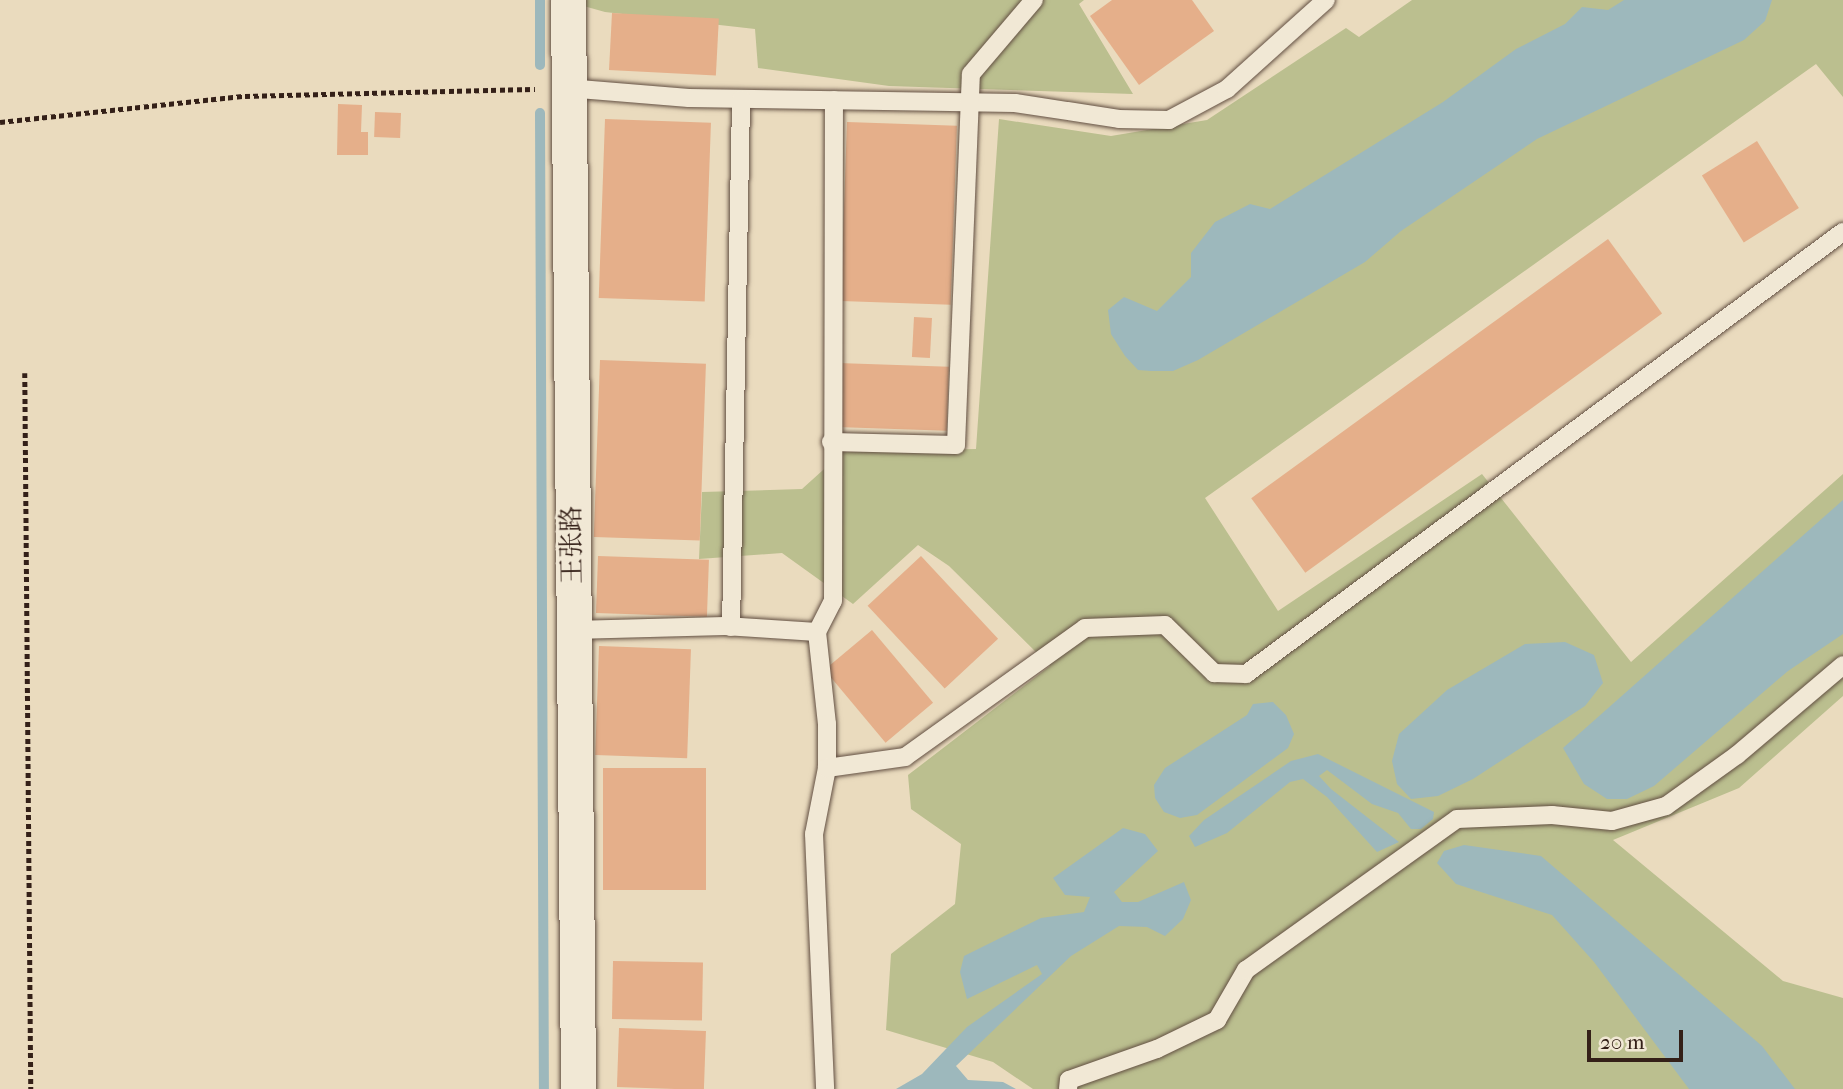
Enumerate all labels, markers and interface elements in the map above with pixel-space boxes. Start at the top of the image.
street label: 王张路 [556,506,588,584]
scale bar [1591,1016,1687,1060]
text: 20 m [1600,1030,1644,1054]

